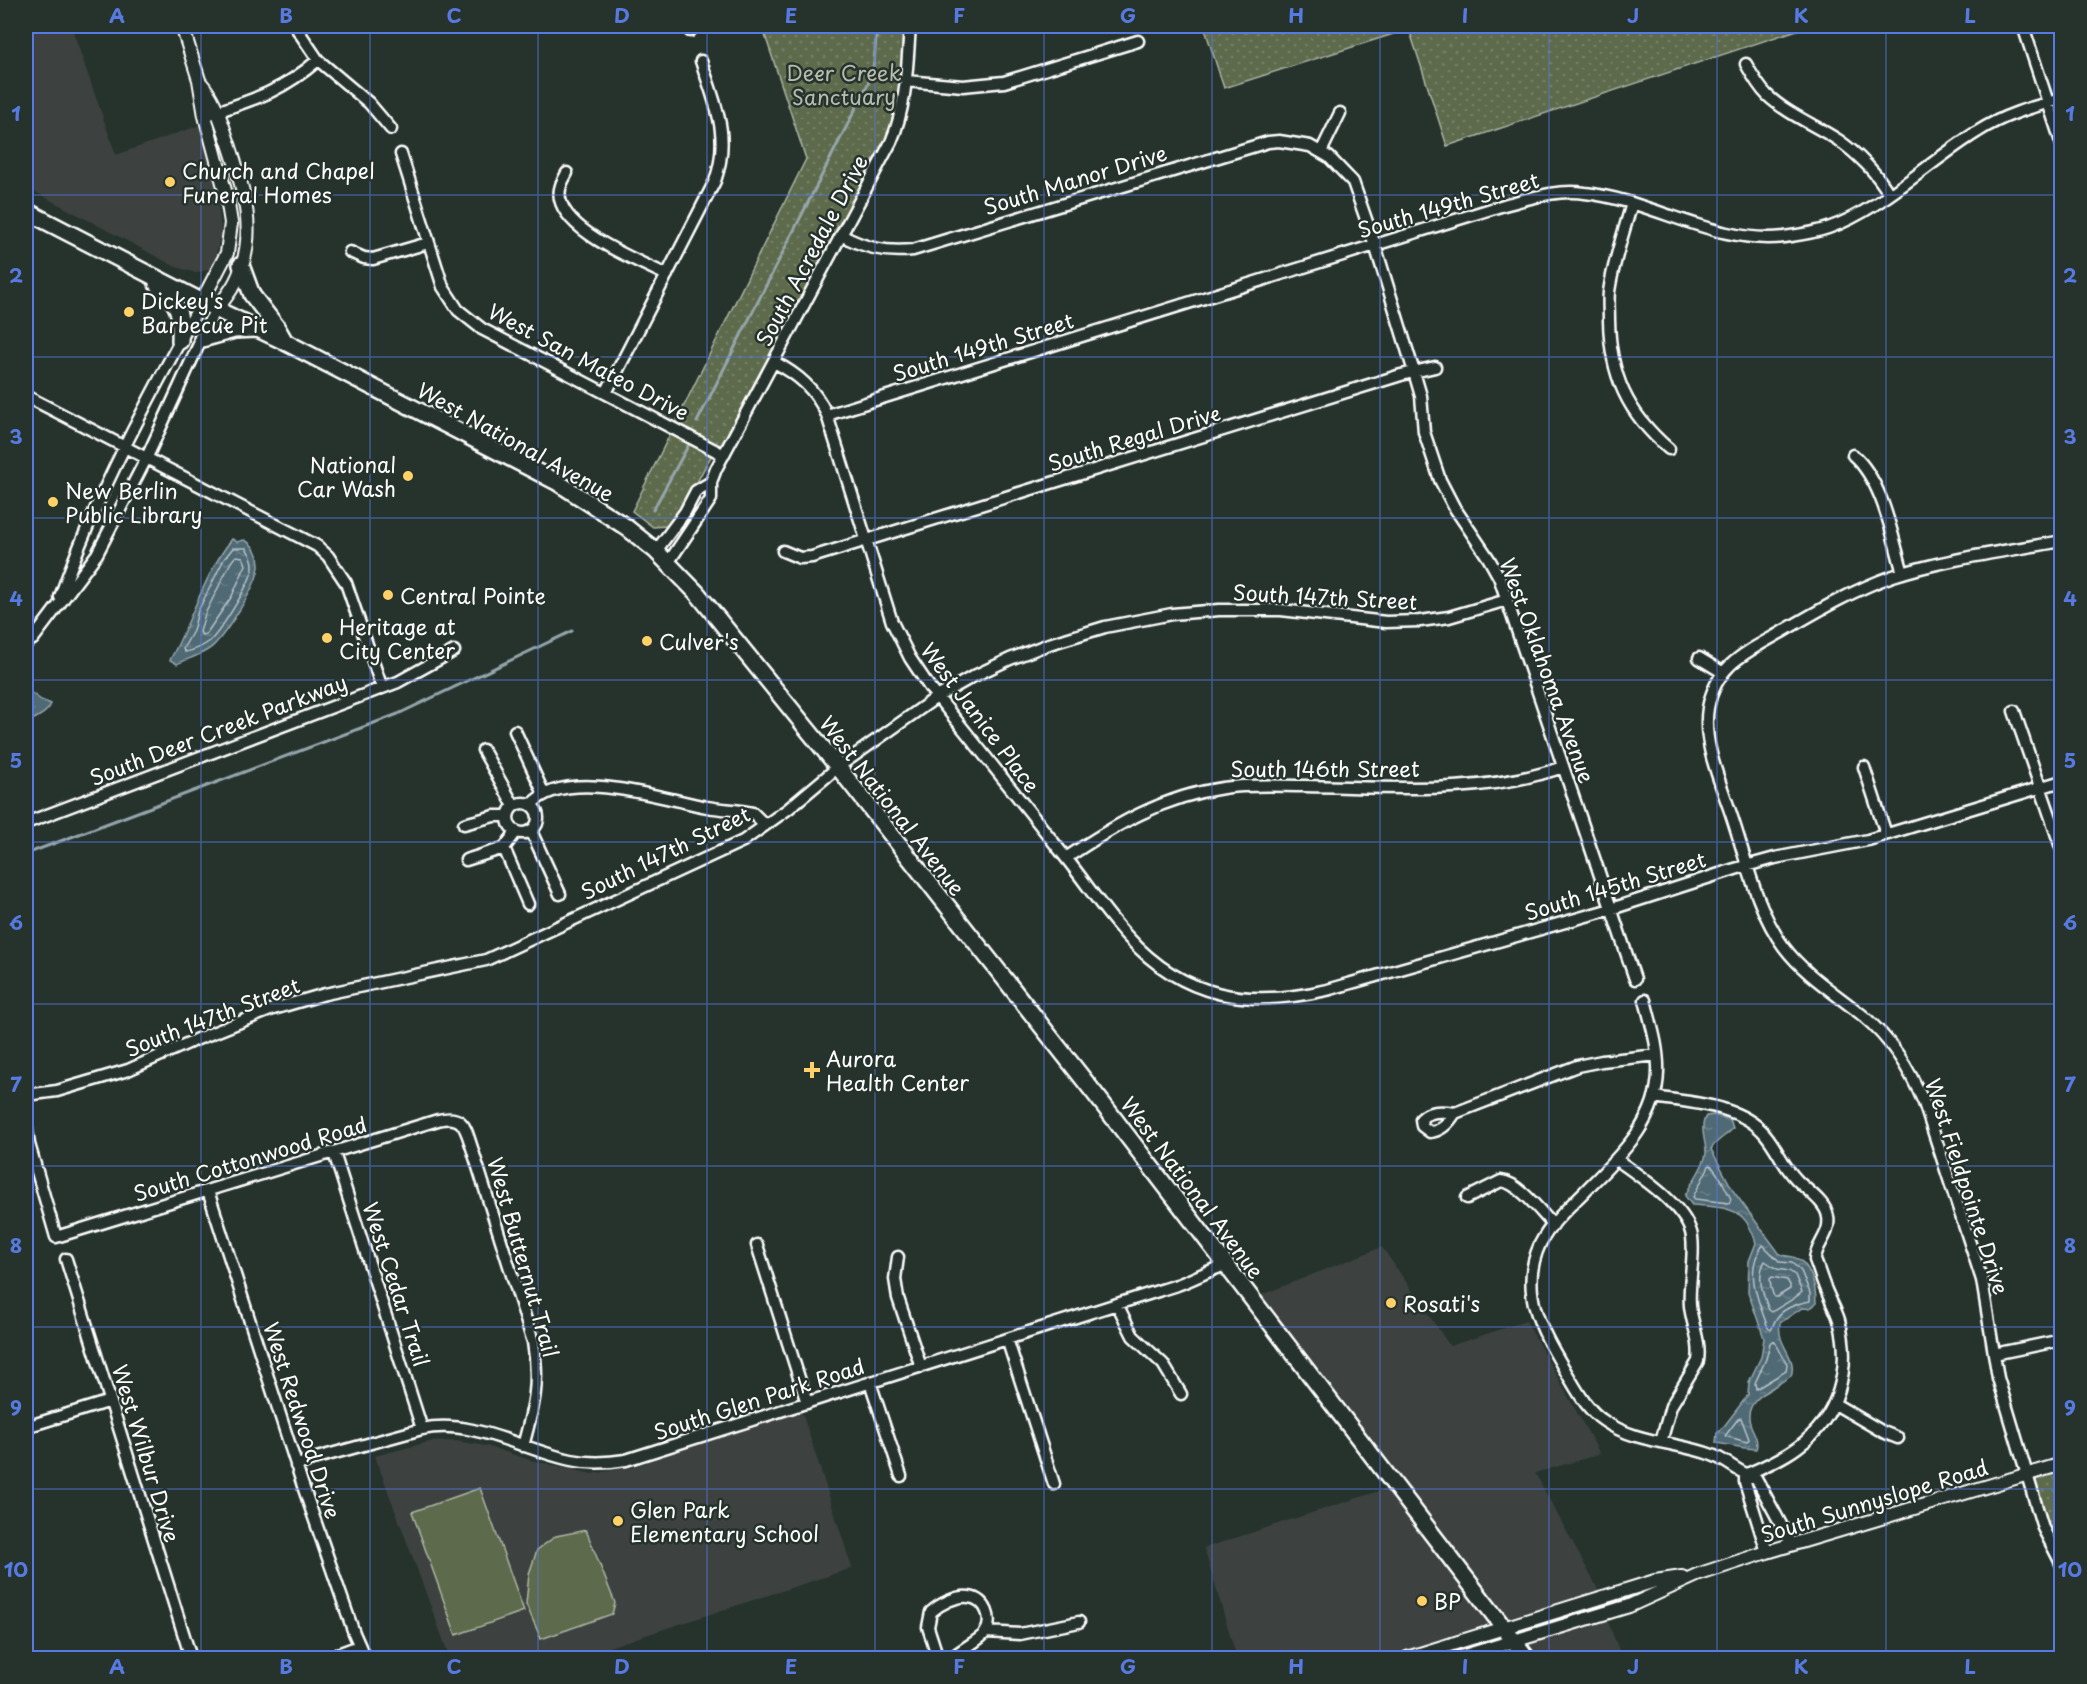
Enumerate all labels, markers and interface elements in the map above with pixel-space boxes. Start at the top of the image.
text: A [109,0,125,30]
text: B [279,0,293,30]
text: C [446,0,462,30]
text: D [614,0,630,30]
text: E [785,0,797,30]
text: F [953,0,965,30]
text: G [1120,0,1136,30]
text: H [1288,0,1304,30]
text: I [1462,0,1468,30]
text: J [1627,0,1639,30]
text: K [1794,0,1809,30]
text: L [1964,0,1976,30]
park label: Deer Creek Sanctuary [786,56,902,112]
text: 1 [11,98,21,128]
text: 1 [2065,98,2075,128]
street label: South Manor Drive [979,136,1171,222]
street label: South Acredale Drive [747,149,875,351]
place label: Church and Chapel Funeral Homes [182,154,375,210]
street label: South 149th Street [1354,163,1542,245]
marker: Church and Chapel Funeral Homes [163,175,177,189]
text: 2 [9,260,23,290]
text: 2 [2063,260,2077,290]
place label: Dickey's Barbecue Pit [141,284,268,340]
street label: West San Mateo Drive [483,294,695,428]
street label: South 149th Street [889,303,1077,389]
marker: Dickey's Barbecue Pit [122,305,136,319]
street label: West National Avenue [412,373,620,509]
street label: South Regal Drive [1044,396,1224,478]
text: 3 [9,421,23,451]
text: 3 [2063,421,2077,451]
place label: National Car Wash [297,448,396,504]
marker: National Car Wash [401,469,415,483]
place label: New Berlin Public Library [65,474,203,530]
marker: New Berlin Public Library [46,495,60,509]
street label: West Oklahoma Avenue [1492,553,1604,787]
street label: South 147th Street [1232,575,1418,617]
place label: Central Pointe [400,579,546,611]
text: 4 [9,583,23,613]
text: 4 [2063,583,2077,613]
marker: Central Pointe [381,588,395,602]
place label: Heritage at City Center [339,610,456,666]
place label: Culver's [659,625,738,657]
marker: Heritage at City Center [320,631,334,645]
marker: Culver's [640,634,654,648]
street label: West Janice Place [914,635,1048,799]
street label: South Deer Creek Parkway [85,665,351,793]
street label: West National Avenue [812,708,974,902]
text: 5 [10,745,22,775]
text: 5 [2064,745,2076,775]
street label: South 146th Street [1230,752,1420,784]
street label: South 147th Street [575,797,755,907]
street label: South 145th Street [1520,842,1710,928]
text: 6 [9,907,23,937]
text: 6 [2063,907,2077,937]
street label: South 147th Street [120,968,304,1064]
place label: Aurora Health Center [826,1042,969,1098]
marker: Aurora Health Center [803,1061,821,1079]
text: 7 [10,1069,22,1099]
text: 7 [2064,1069,2076,1099]
street label: West Fieldpointe Drive [1918,1074,2018,1298]
street label: West National Avenue [1114,1089,1272,1285]
street label: South Cottonwood Road [129,1107,371,1209]
street label: West Butternut Trail [480,1153,568,1361]
street label: West Cedar Trail [355,1198,439,1370]
text: 8 [10,1230,22,1260]
text: 8 [2064,1230,2076,1260]
place label: Rosati's [1403,1287,1480,1319]
marker: Rosati's [1384,1296,1398,1310]
street label: West Redwood Drive [256,1317,350,1523]
street label: South Glen Park Road [650,1349,868,1447]
street label: West Wilbur Drive [105,1360,189,1546]
text: 9 [10,1392,22,1422]
text: 9 [2064,1392,2076,1422]
street label: South Sunnyslope Road [1756,1450,1992,1550]
place label: Glen Park Elementary School [630,1493,819,1549]
marker: Glen Park Elementary School [611,1514,625,1528]
text: 10 [4,1554,28,1584]
text: 10 [2058,1554,2082,1584]
place label: BP [1434,1585,1461,1617]
marker: BP [1415,1594,1429,1608]
text: A [109,1651,125,1681]
text: B [279,1651,293,1681]
text: C [446,1651,462,1681]
text: D [614,1651,630,1681]
text: E [785,1651,797,1681]
text: F [953,1651,965,1681]
text: G [1120,1651,1136,1681]
text: H [1288,1651,1304,1681]
text: I [1462,1651,1468,1681]
text: J [1627,1651,1639,1681]
text: K [1794,1651,1809,1681]
text: L [1964,1651,1976,1681]

